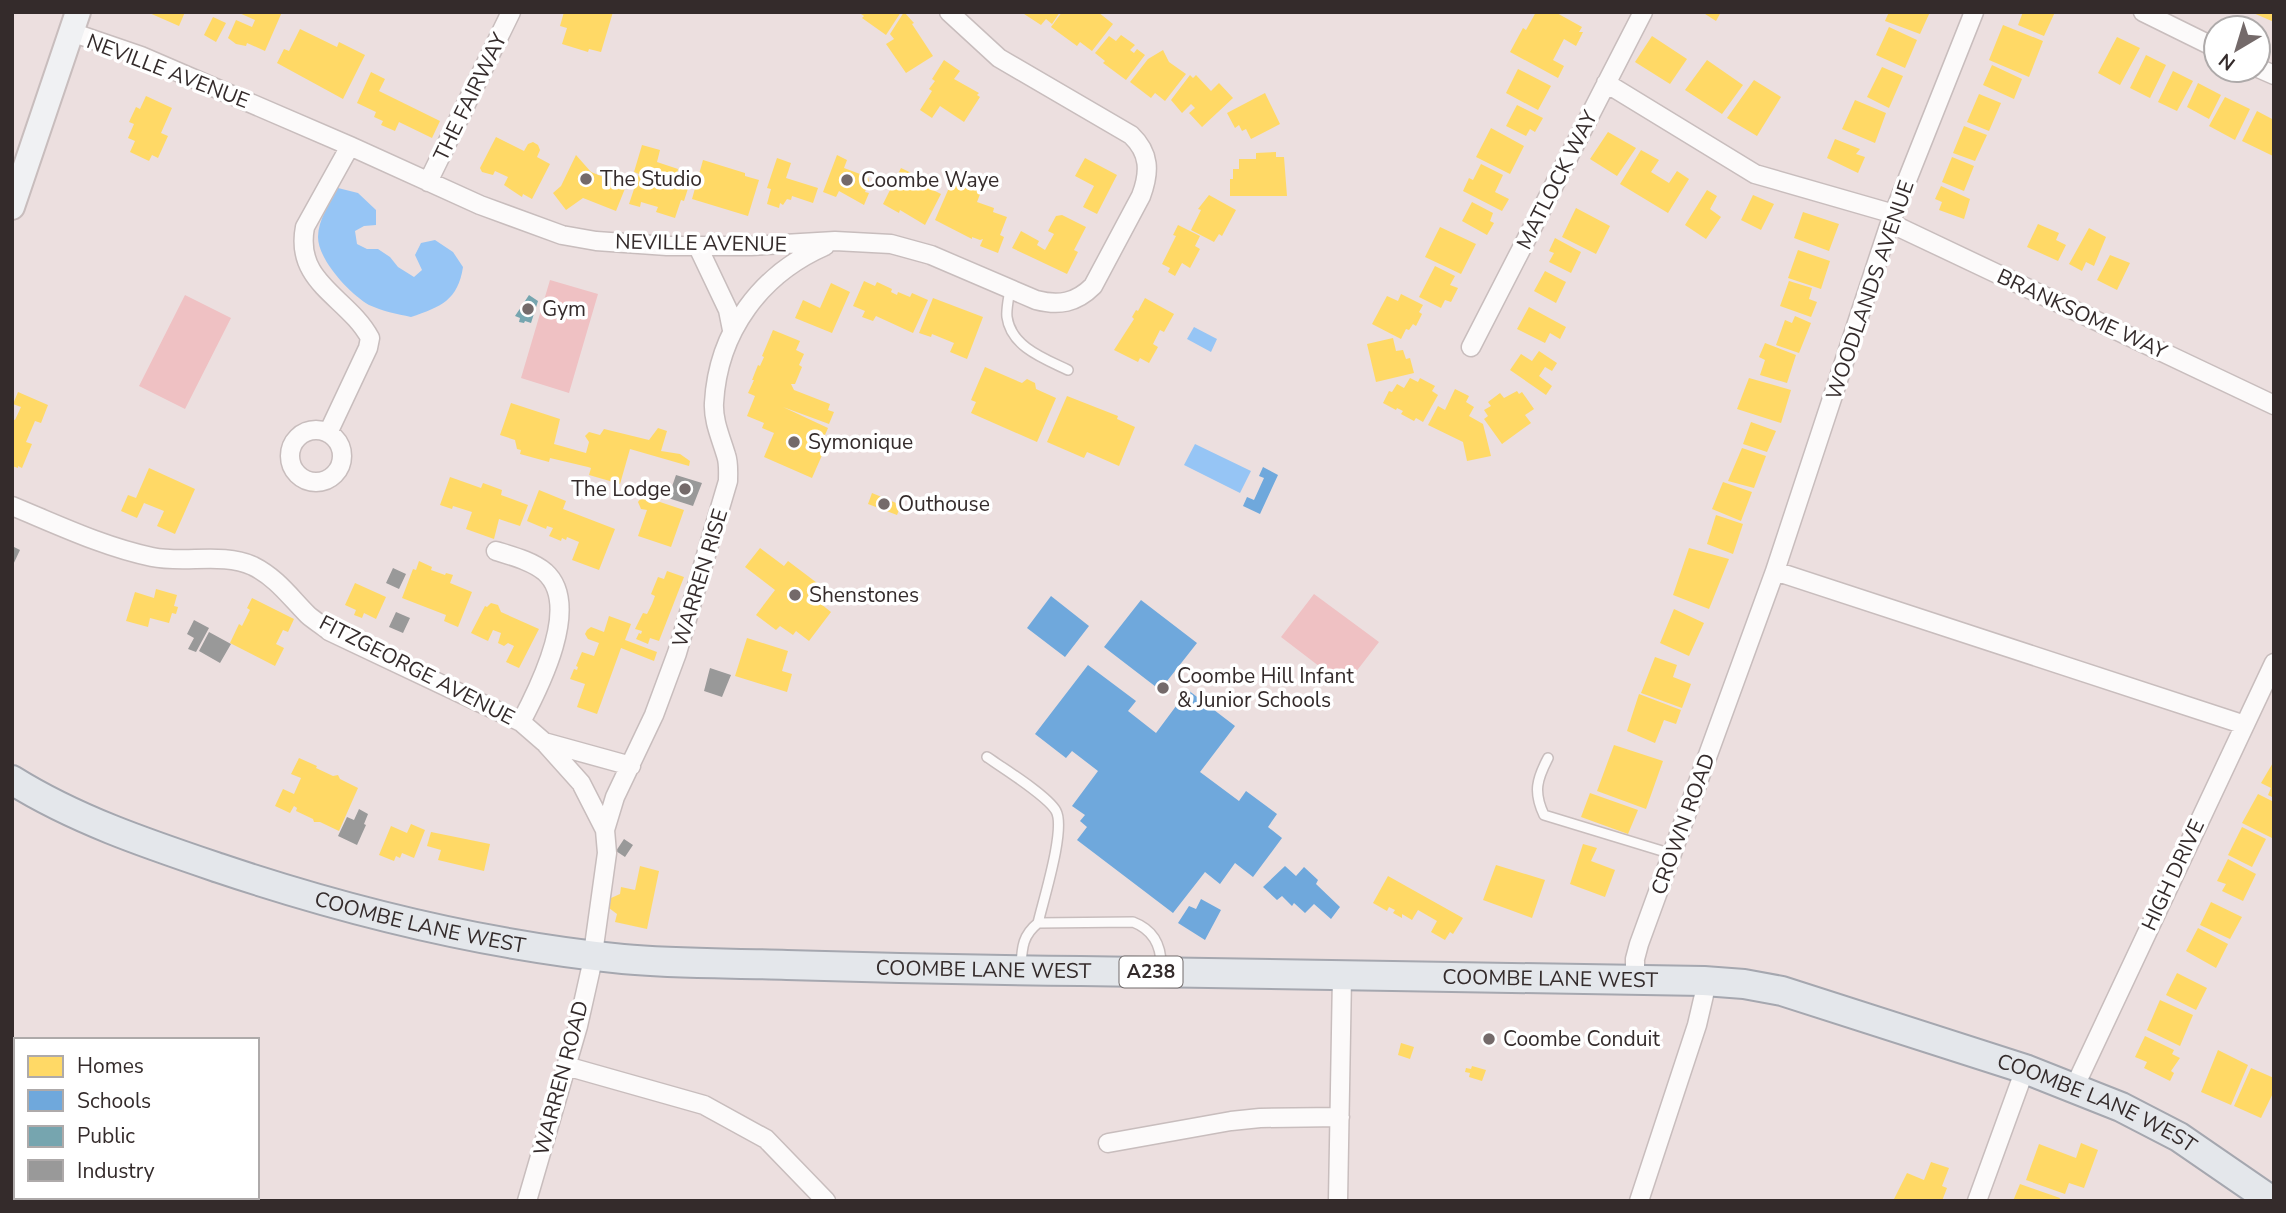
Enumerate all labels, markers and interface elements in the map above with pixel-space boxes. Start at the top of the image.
north arrow [2202,14,2272,84]
street label: NEVILLE AVENUE [83,27,253,115]
street label: THE FAIRWAY [427,28,513,166]
text: N [2214,47,2241,76]
street label: MATLOCK WAY [1510,105,1604,254]
place label: The Studio [600,165,702,193]
place label: Coombe Waye [861,166,999,194]
marker: The Studio [578,171,594,187]
marker: Coombe Waye [839,172,855,188]
street label: WOODLANDS AVENUE [1819,177,1921,403]
street label: NEVILLE AVENUE [615,228,787,258]
street label: BRANKSOME WAY [1992,262,2172,366]
place label: Gym [542,295,586,323]
marker: Gym [520,301,536,317]
place label: Symonique [808,428,913,456]
marker: Symonique [786,434,802,450]
place label: The Lodge [571,475,671,503]
marker: The Lodge [677,481,693,497]
place label: Outhouse [898,490,990,518]
marker: Outhouse [876,496,892,512]
street label: WARREN RISE [666,505,734,651]
place label: Shenstones [809,581,919,609]
marker: Shenstones [787,587,803,603]
street label: FITZGEORGE AVENUE [314,609,520,731]
place label: Coombe Hill Infant & Junior Schools [1177,662,1354,714]
marker: Coombe Hill Infant & Junior Schools [1155,680,1171,696]
street label: CROWN ROAD [1644,749,1722,899]
street label: HIGH DRIVE [2135,815,2211,935]
street label: COOMBE LANE WEST [311,885,528,960]
street label: COOMBE LANE WEST [875,953,1092,985]
road number: A238 [1120,956,1182,988]
street label: COOMBE LANE WEST [1442,963,1659,994]
street label: WARREN ROAD [527,997,595,1159]
place label: Coombe Conduit [1503,1025,1660,1053]
marker: Coombe Conduit [1481,1031,1497,1047]
legend [14,1038,259,1199]
street label: COOMBE LANE WEST [1994,1047,2203,1159]
text: Homes [77,1052,144,1080]
text: Schools [77,1087,151,1115]
text: Public [77,1122,135,1150]
text: Industry [77,1157,155,1185]

